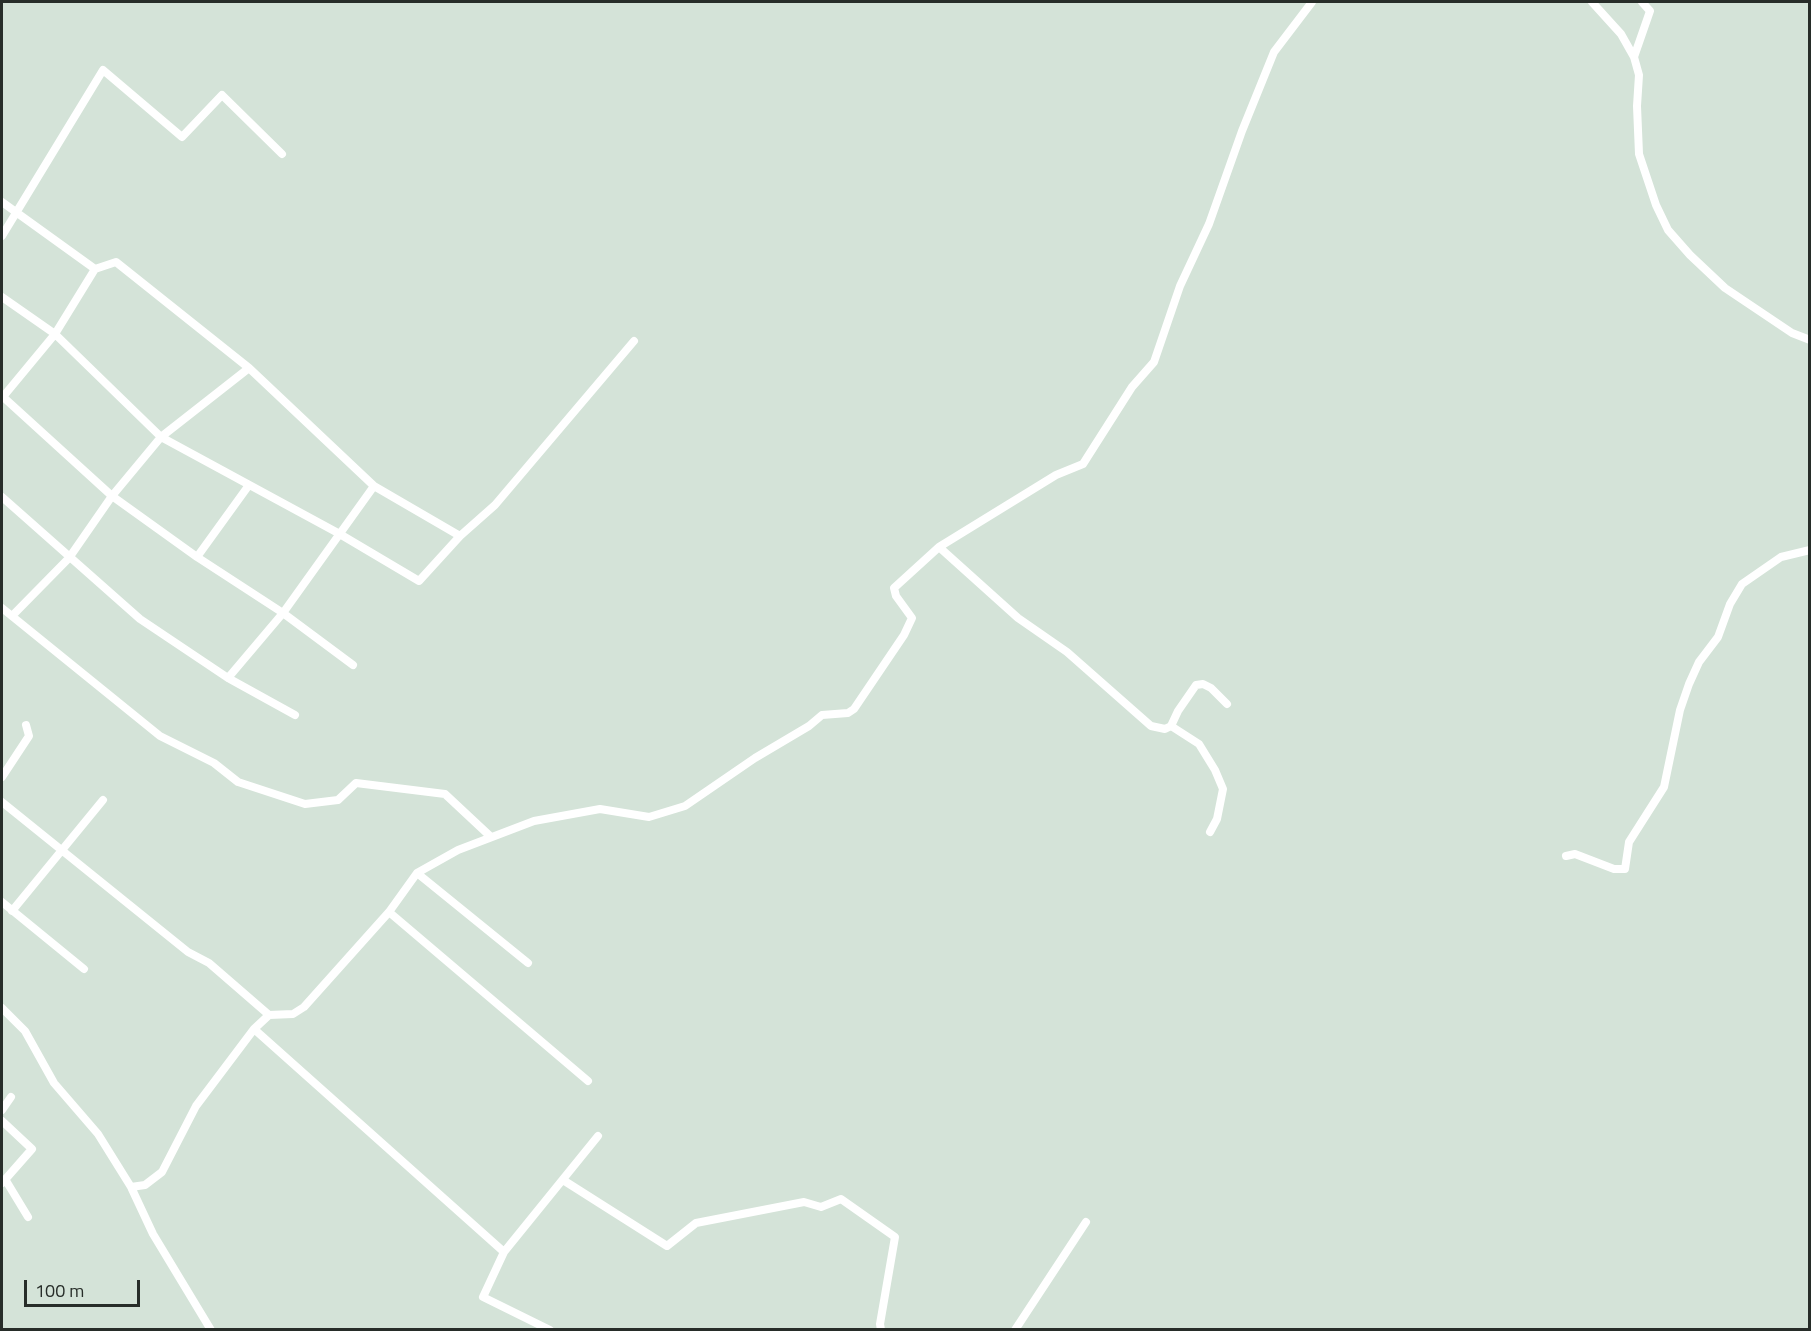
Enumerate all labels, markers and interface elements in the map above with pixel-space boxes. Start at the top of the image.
scale bar [27,1268,142,1306]
text: 100 m [35,1277,84,1304]

